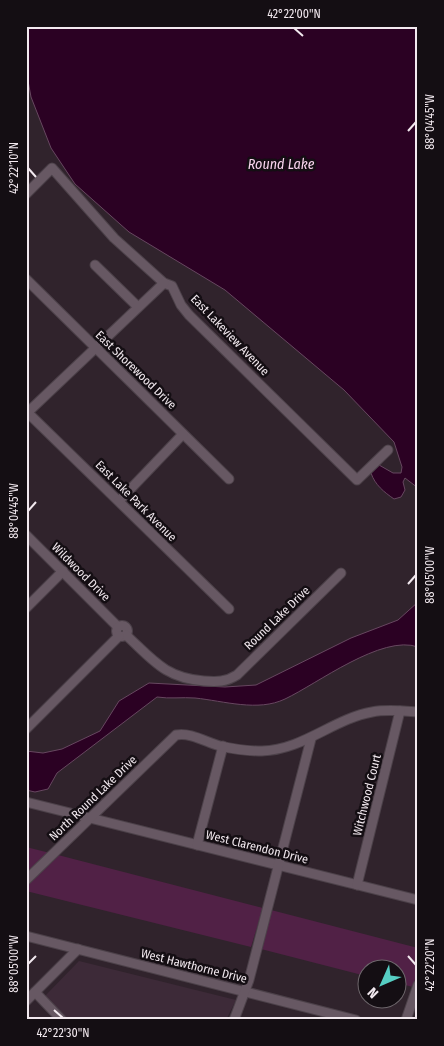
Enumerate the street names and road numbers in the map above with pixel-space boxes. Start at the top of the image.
street label: East Lakeview Avenue [188,292,272,378]
street label: East Shorewood Drive [93,328,179,412]
street label: East Lake Park Avenue [93,458,179,544]
street label: Wildwood Drive [49,540,113,604]
street label: Round Lake Drive [241,583,313,653]
street label: North Round Lake Drive [46,753,140,843]
street label: Witchwood Court [350,753,384,837]
street label: West Clarendon Drive [204,828,310,867]
street label: West Hawthorne Drive [140,946,249,986]

